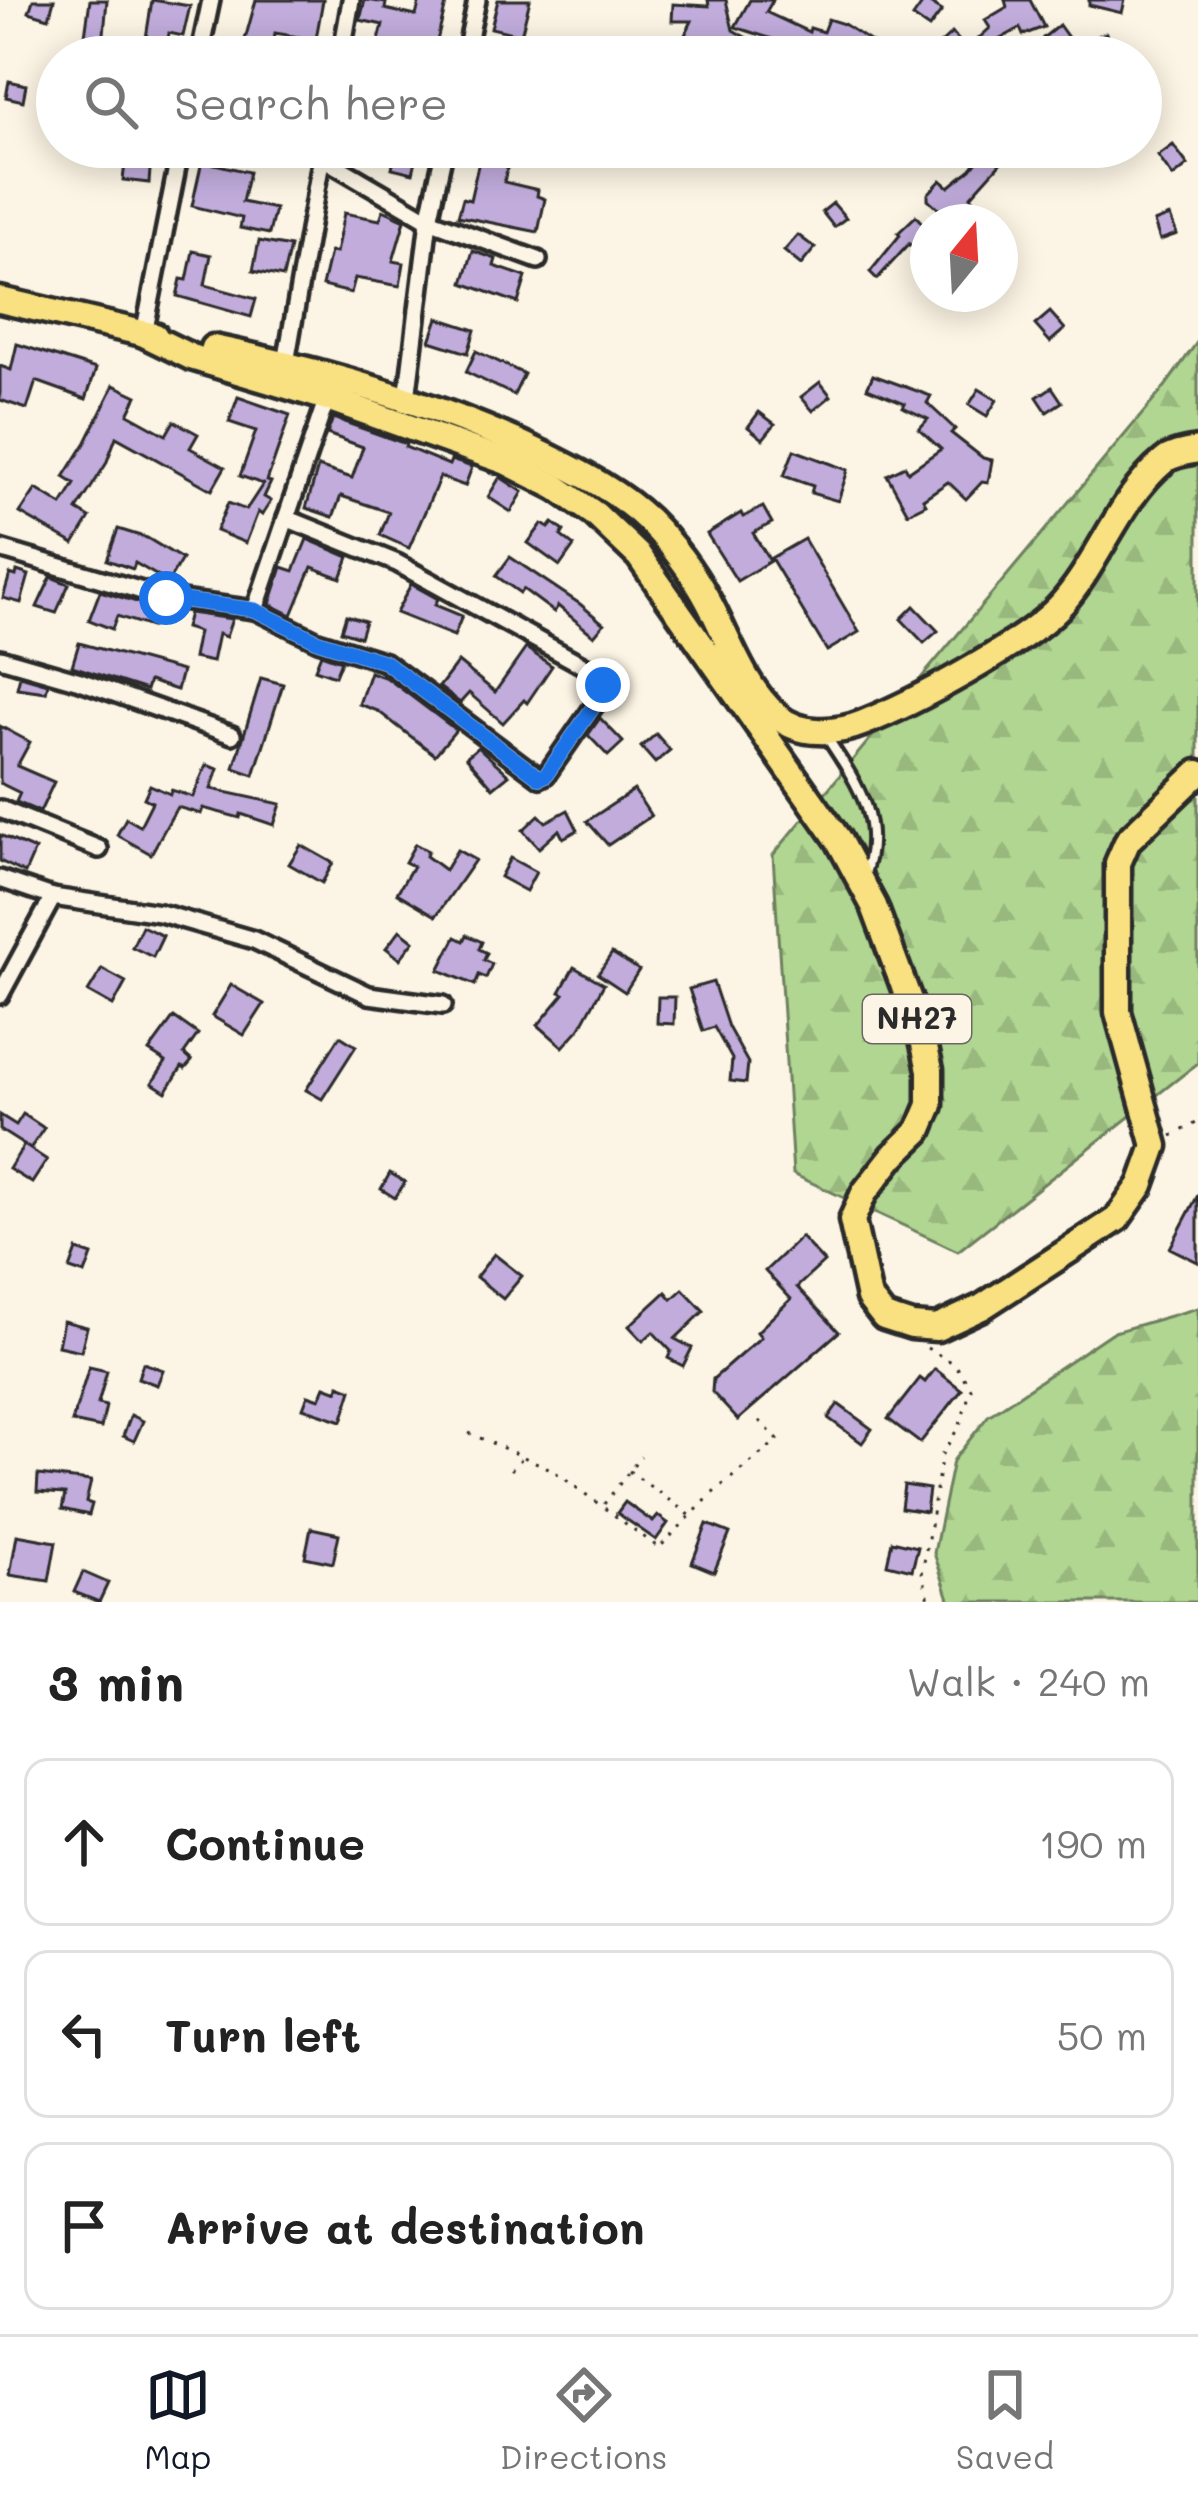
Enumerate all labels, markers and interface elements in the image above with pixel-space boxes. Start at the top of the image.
search box [36,36,1162,168]
icon: search [78,69,144,135]
text: Search here [174,73,448,131]
north arrow [910,204,1018,312]
route start [139,571,193,625]
route end [576,658,630,712]
road number: NH27 [863,995,971,1043]
text: 3 min [48,1647,184,1714]
text: Walk · 240 m [907,1655,1150,1706]
icon: ahead [51,1809,117,1875]
text: Continue [165,1813,365,1871]
text: 190 m [1039,1817,1147,1868]
icon: left [51,2001,117,2067]
text: Turn left [165,2005,361,2063]
text: 50 m [1057,2009,1147,2060]
icon: arrive [51,2193,117,2259]
text: Arrive at destination [165,2197,645,2255]
tab: Map [144,2362,211,2477]
tab: Directions [500,2362,667,2477]
tab: Saved [956,2362,1054,2477]

